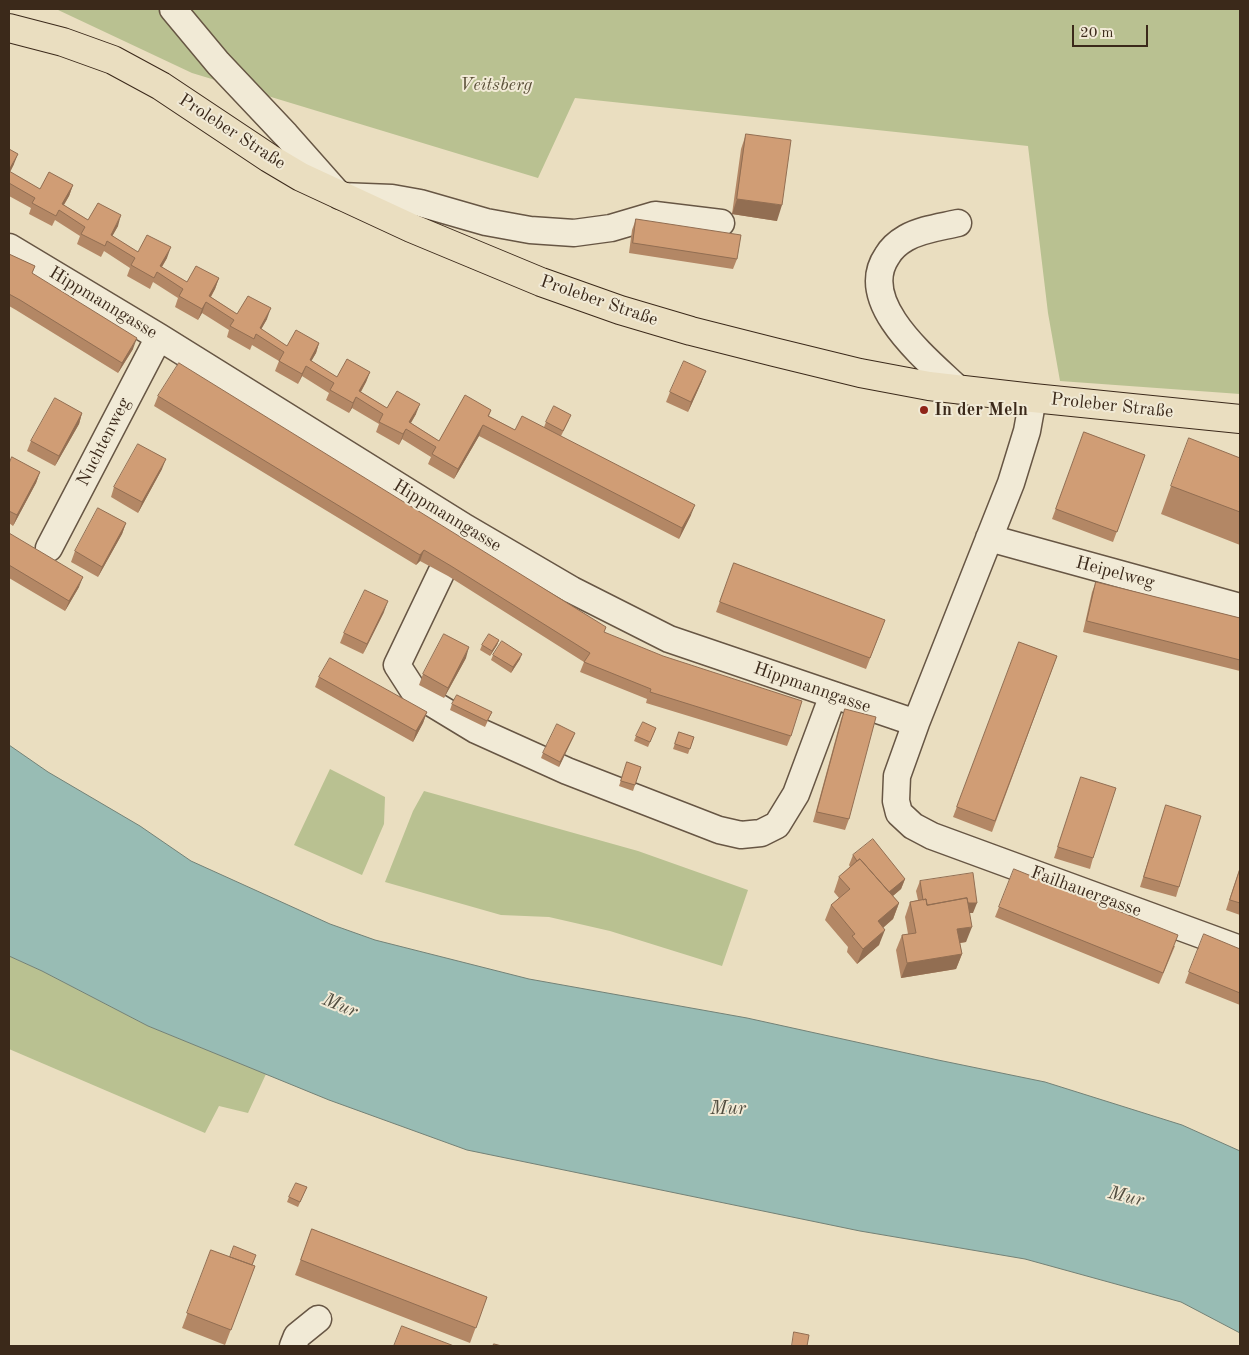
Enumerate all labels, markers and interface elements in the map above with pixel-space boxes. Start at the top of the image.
scale bar [1074,15,1150,47]
text: 20 m [1080,26,1114,41]
park label: Veitsberg [460,74,532,96]
street label: Proleber Straße [175,89,289,175]
street label: Hippmanngasse [45,262,161,344]
street label: Proleber Straße [537,271,661,331]
street label: Proleber Straße [1050,389,1174,423]
street label: Nuchtenweg [72,394,136,490]
place label: In der Meln [934,399,1028,421]
marker: In der Meln [918,404,930,416]
street label: Hippmanngasse [389,475,505,557]
street label: Heipelweg [1073,552,1157,594]
street label: Hippmanngasse [750,658,874,718]
street label: Failhauergasse [1028,862,1144,922]
water label: Mur [319,989,361,1023]
water label: Mur [710,1098,746,1120]
water label: Mur [1106,1182,1146,1212]

